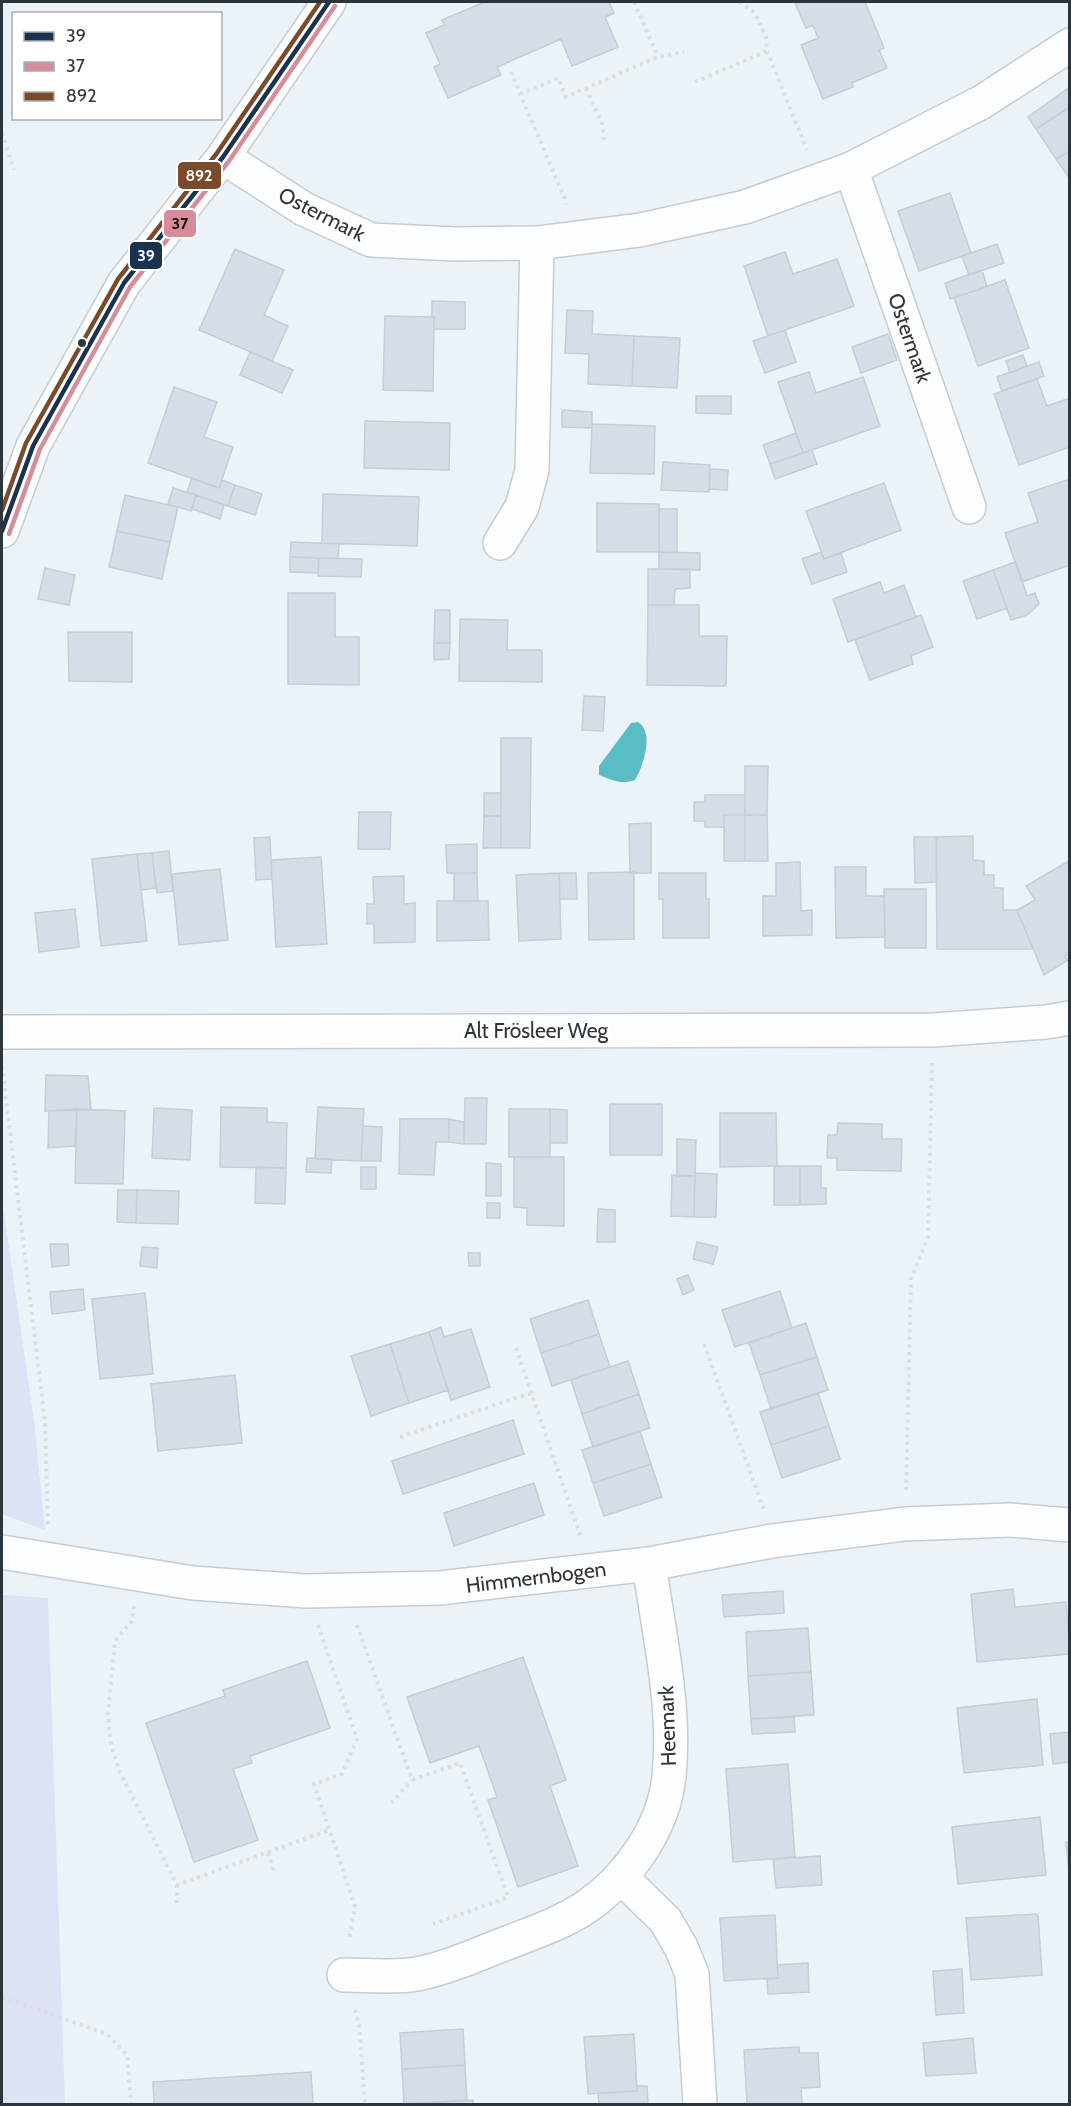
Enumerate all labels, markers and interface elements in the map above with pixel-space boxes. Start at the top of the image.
legend [12,12,222,120]
text: 39 [66,25,86,47]
text: 37 [66,55,85,77]
text: 892 [66,85,97,107]
line badge: 892 [177,161,222,190]
text: 892 [185,166,213,185]
street label: Ostermark [275,182,370,247]
line badge: 37 [163,209,197,238]
text: 37 [172,214,189,233]
line badge: 39 [129,241,163,270]
text: 39 [137,246,155,265]
street label: Ostermark [883,290,937,387]
unlabelled marker [76,337,88,349]
street label: Alt Frösleer Weg [464,1018,609,1043]
street label: Himmernbogen [464,1556,608,1598]
street label: Heemark [653,1685,681,1767]

